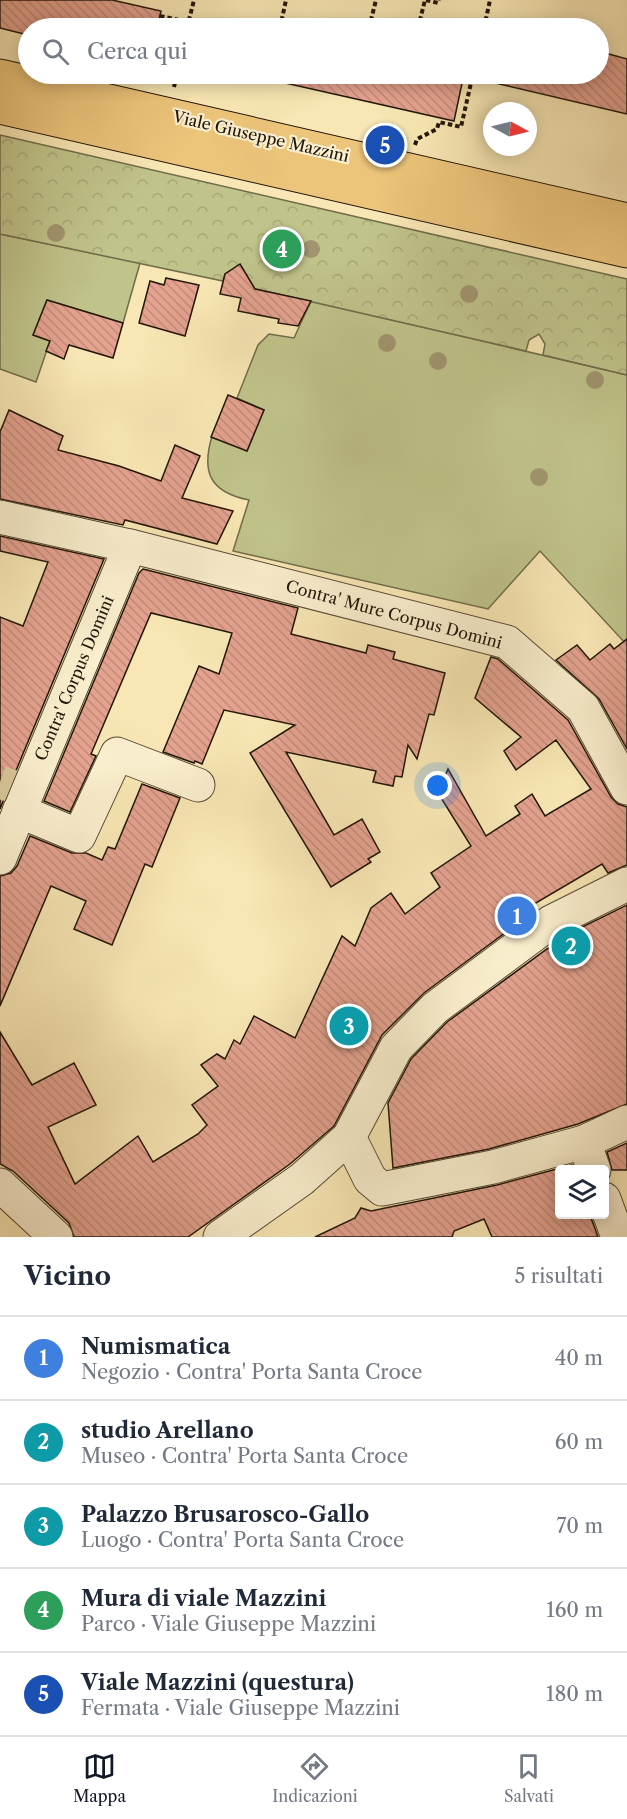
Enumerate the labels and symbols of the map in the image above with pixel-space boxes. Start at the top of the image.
north arrow [483,102,537,156]
street label: Viale Giuseppe Mazzini [170,106,351,166]
pin: 5 [366,122,404,168]
pin: 4 [262,226,302,272]
street label: Contra' Mure Corpus Domini [284,575,504,653]
street label: Contra' Corpus Domini [30,592,118,764]
your location [423,771,452,800]
pin: 1 [498,894,536,938]
pin: 2 [552,924,590,968]
pin: 3 [330,1004,368,1048]

